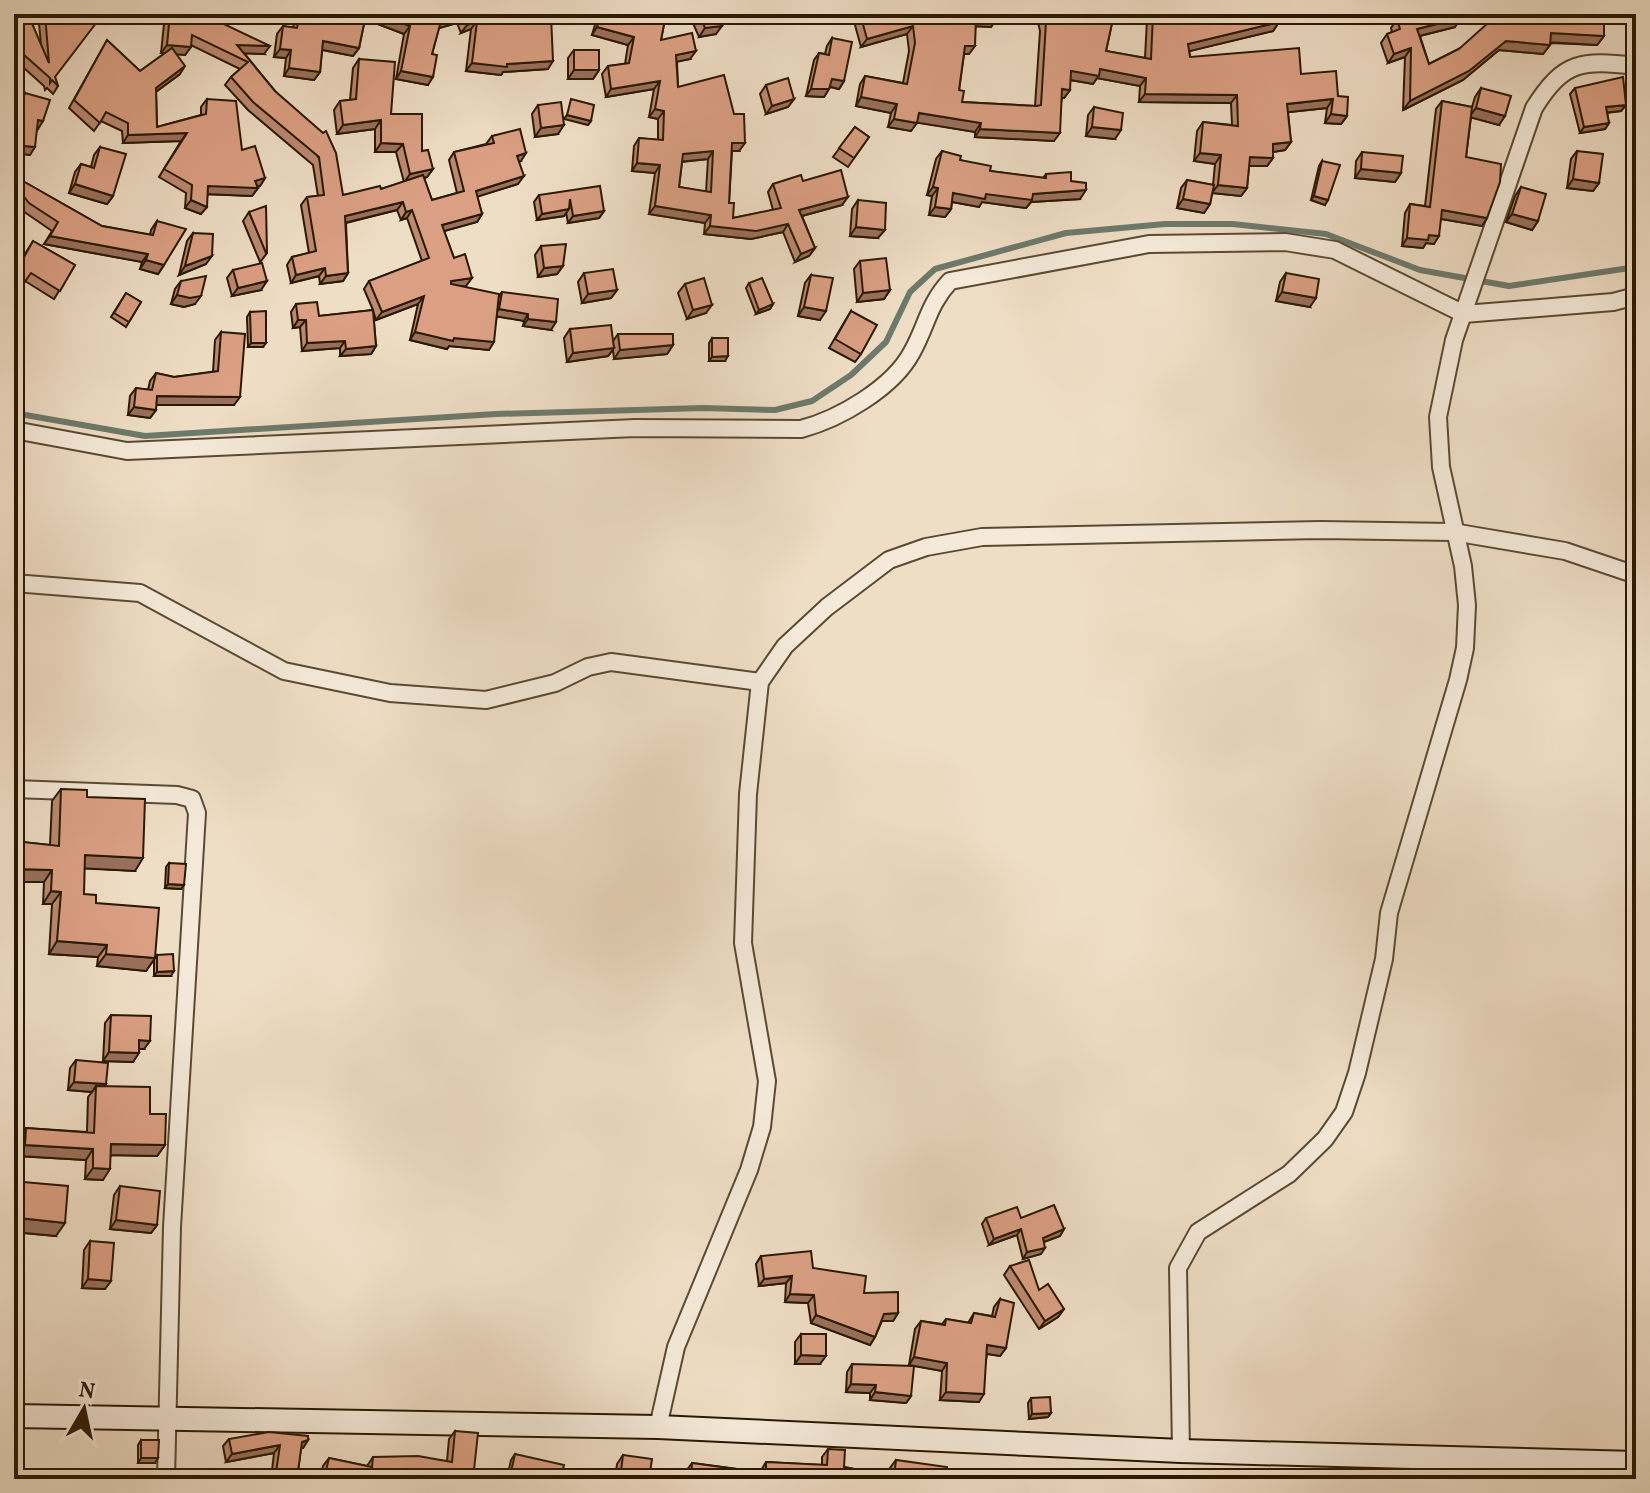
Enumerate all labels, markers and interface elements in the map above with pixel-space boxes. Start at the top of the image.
north arrow [44,1369,124,1449]
text: N [76,1375,97,1408]

